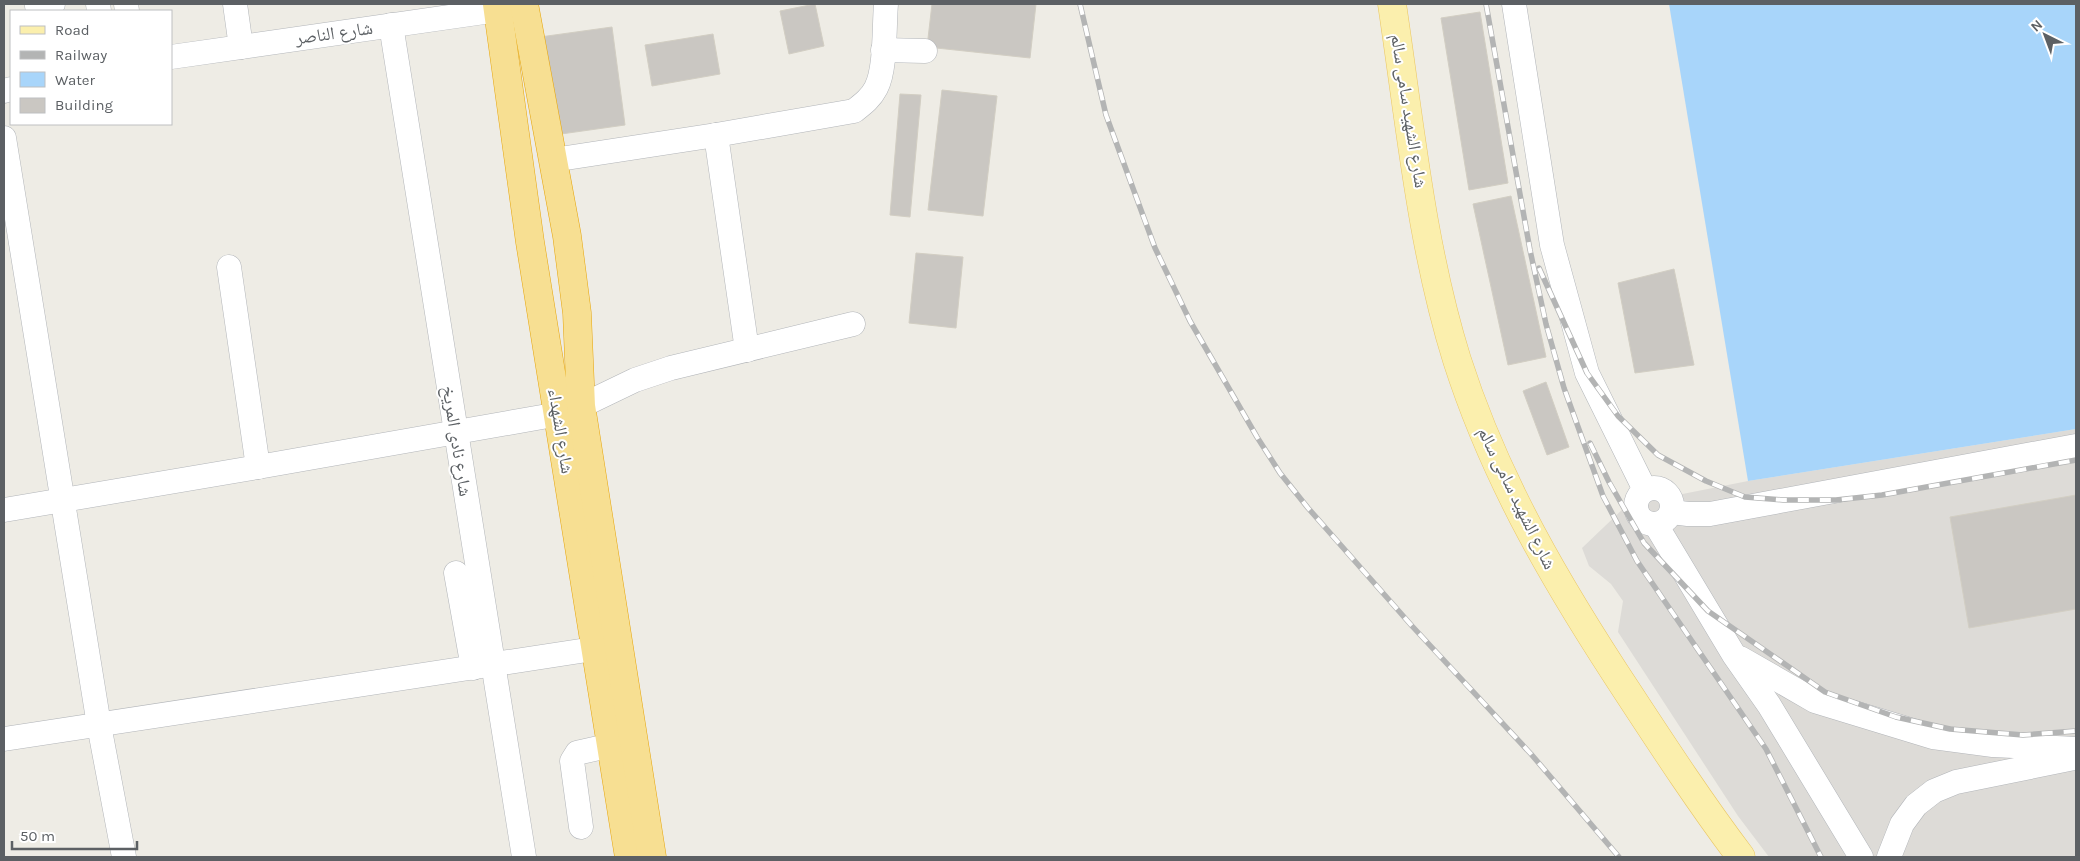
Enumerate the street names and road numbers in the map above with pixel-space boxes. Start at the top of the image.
street label: شارع الناصر [293,17,374,49]
street label: شارع الشهيد سامى سالم [1385,32,1432,190]
street label: شارع نادى المريخ [436,384,477,498]
street label: شارع الشهداء [543,387,579,475]
street label: شارع الشهيد سامى سالم [1472,423,1561,573]

